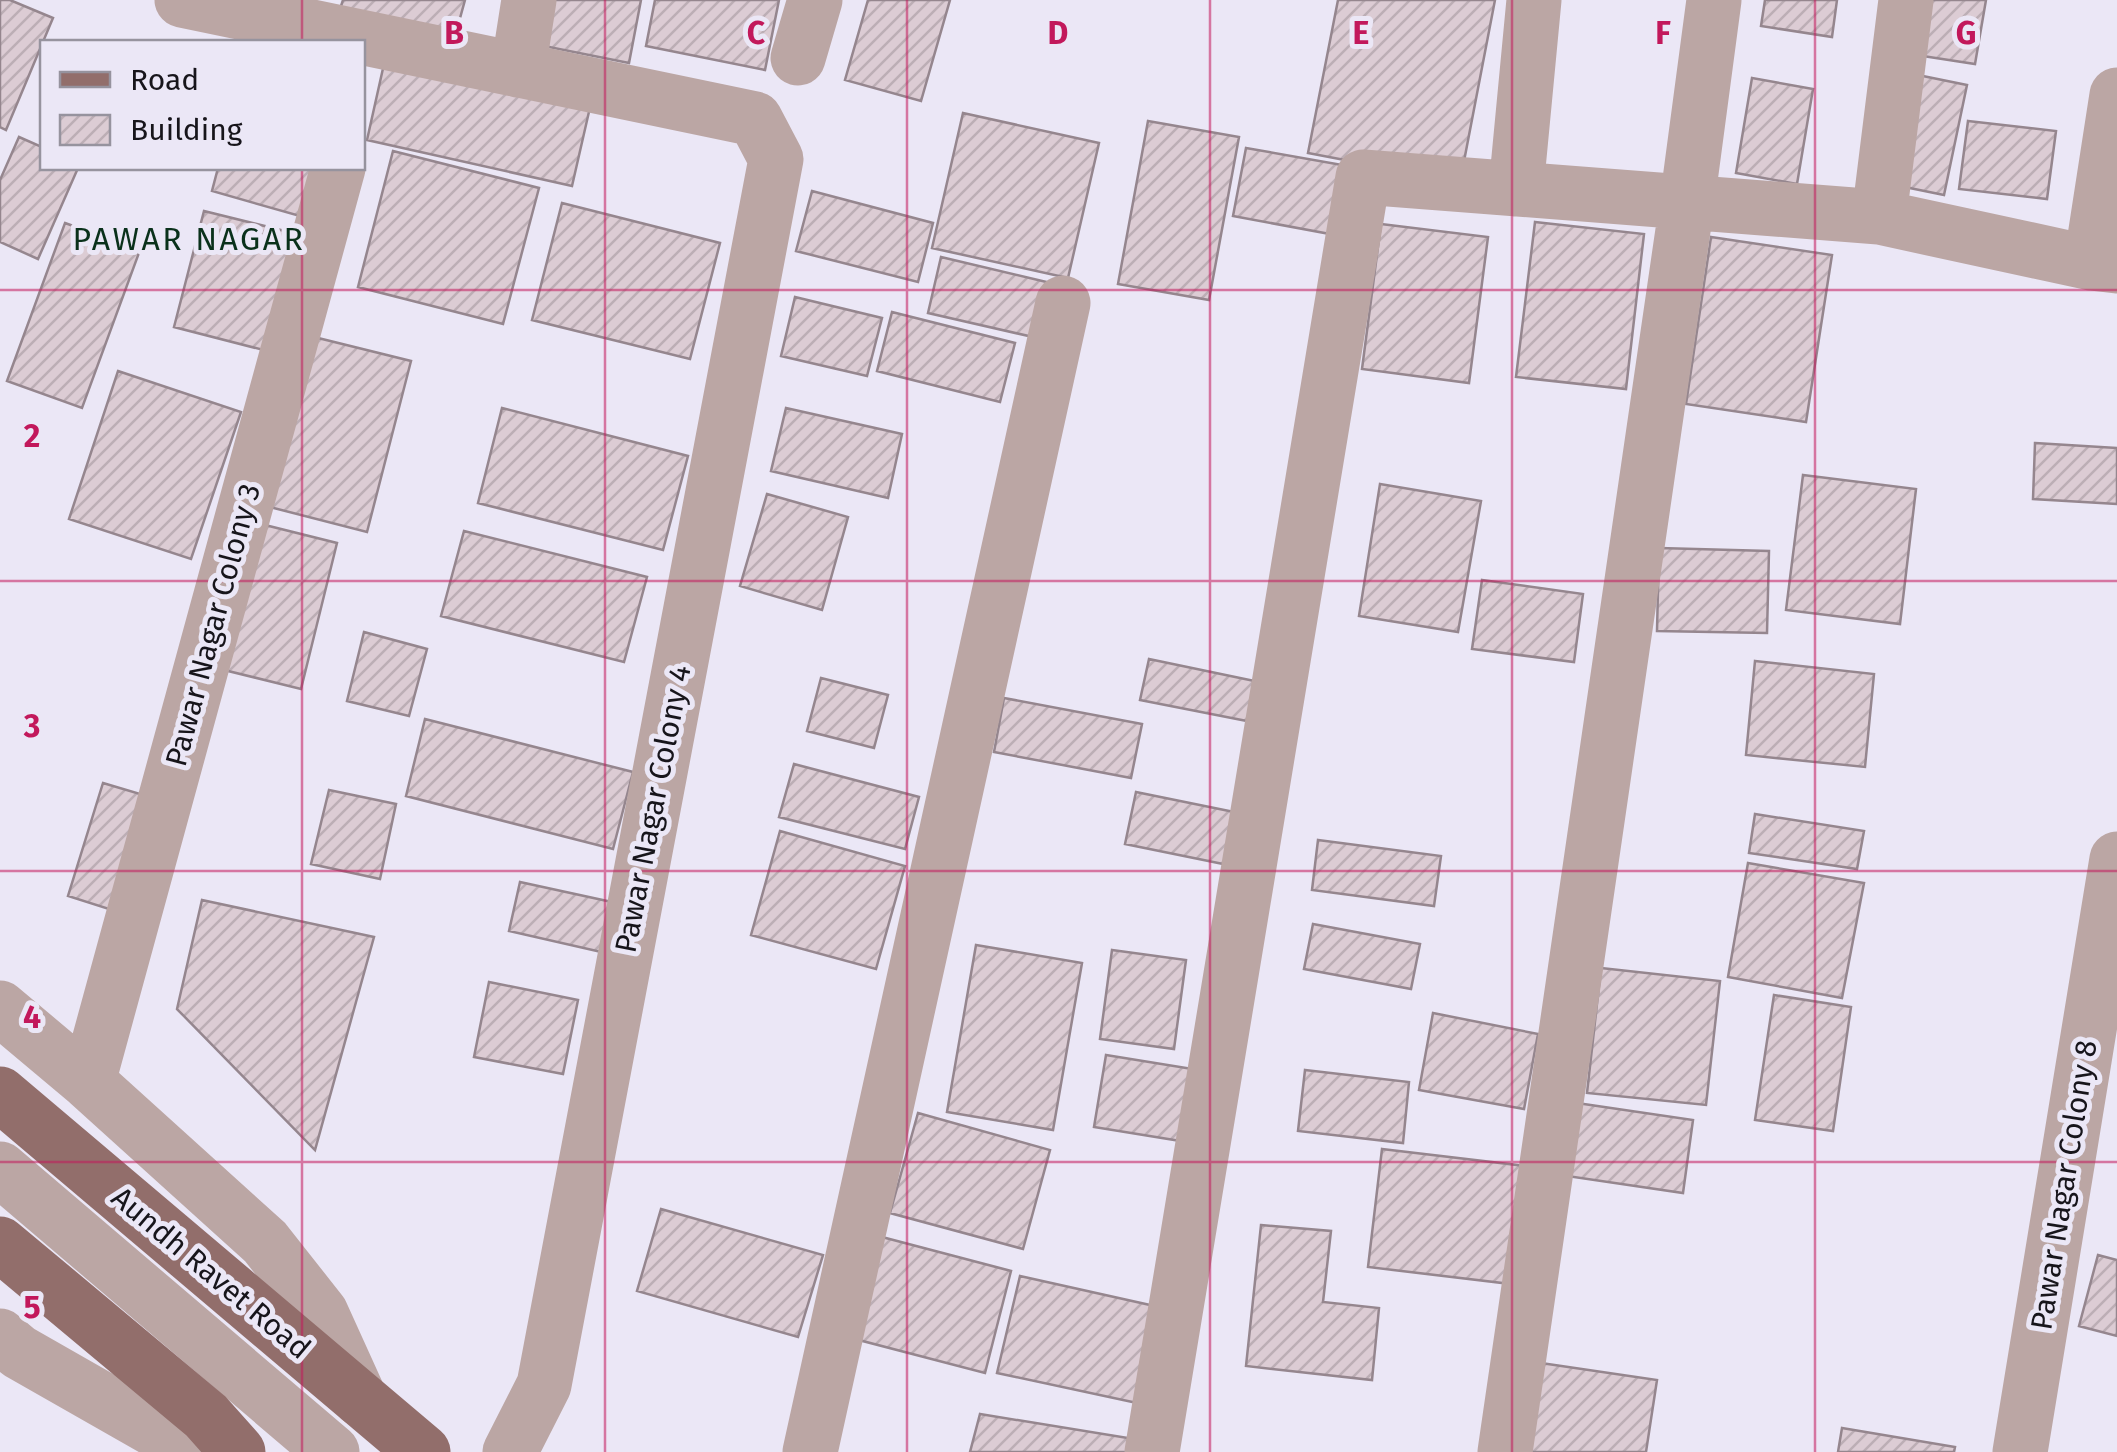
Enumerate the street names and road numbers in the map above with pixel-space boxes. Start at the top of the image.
street label: Pawar Nagar Colony 3 [158,480,268,770]
street label: Pawar Nagar Colony 4 [607,662,699,956]
street label: Pawar Nagar Colony 8 [2023,1038,2105,1332]
street label: Aundh Ravet Road [104,1179,318,1367]

